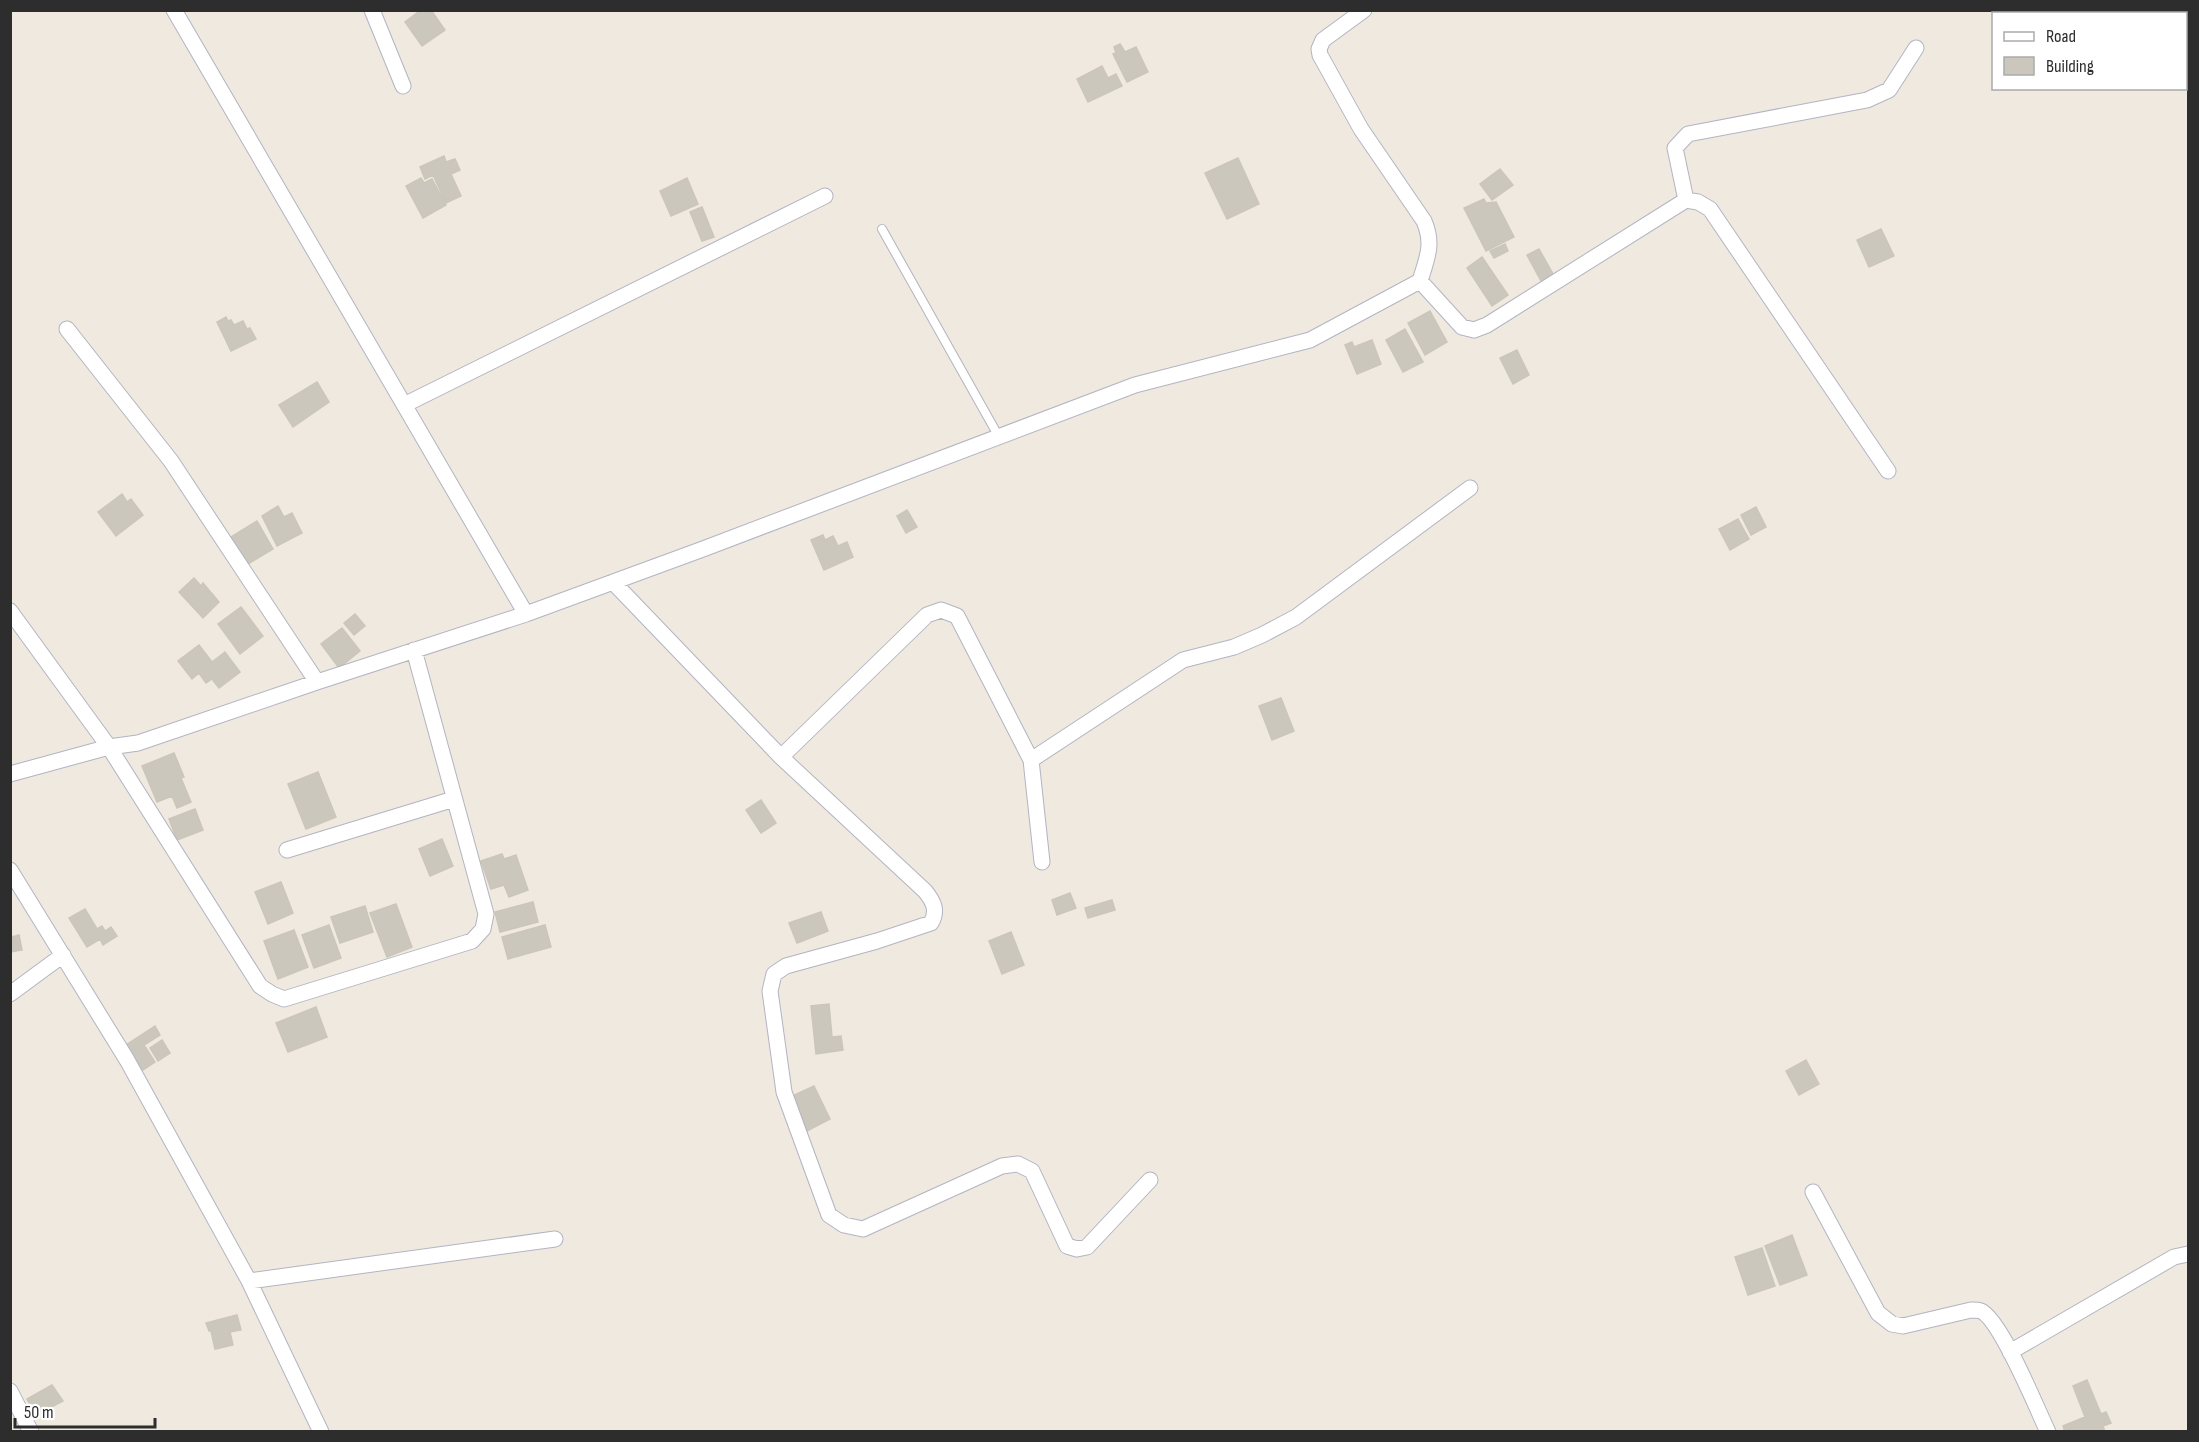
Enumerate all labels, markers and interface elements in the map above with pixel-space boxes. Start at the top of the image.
legend [1992,12,2187,90]
text: Road [2046,26,2076,47]
text: Building [2046,56,2094,77]
scale bar [15,1391,154,1429]
text: 50 m [24,1402,54,1423]

